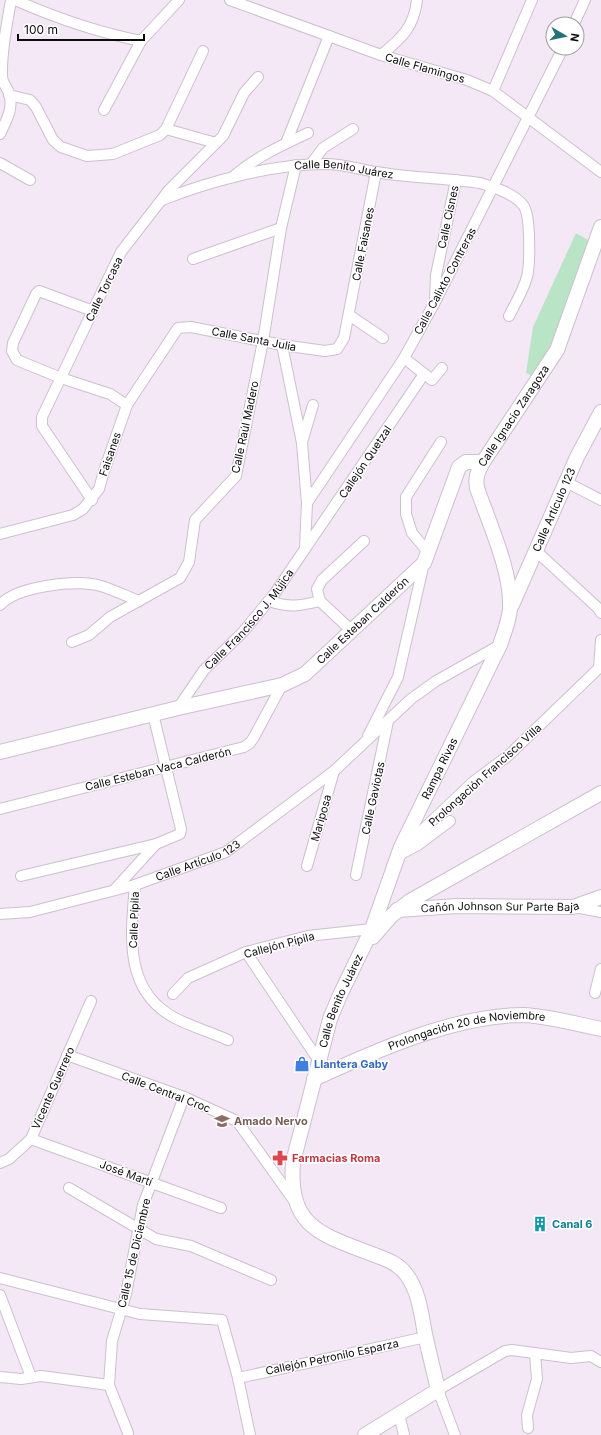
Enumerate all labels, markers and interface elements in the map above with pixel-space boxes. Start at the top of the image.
scale bar [18,16,144,42]
north arrow [545,16,585,56]
text: 100 m [24,22,58,37]
text: N [567,32,582,43]
street label: Calle Flamingos [384,50,467,86]
street label: Calle Benito Juárez [293,157,394,182]
street label: Calle Cisnes [434,184,462,250]
street label: Calle Faisanes [349,206,377,282]
street label: Calle Calixto Contreras [411,225,479,337]
street label: Calle Torcasa [82,254,126,324]
street label: Calle Santa Julia [210,324,298,354]
street label: Calle Ignacio Zaragoza [475,362,552,469]
street label: Calle Raúl Madero [228,379,262,475]
street label: Callejón Quetzal [336,423,394,501]
street label: Faisanes [96,430,124,478]
street label: Calle Artículo 123 [529,465,579,554]
street label: Calle Francisco J. Mújica [201,566,296,673]
street label: Calle Esteban Calderón [313,574,412,667]
street label: Prolongación Francisco Villa [426,721,544,829]
street label: Rampa Rivas [418,735,461,802]
street label: Calle Esteban Vaca Calderón [84,744,232,794]
street label: Calle Gaviotas [358,760,388,836]
street label: Mariposa [308,793,334,843]
street label: Calle Artículo 123 [154,837,243,884]
street label: Calle Pípila [126,891,142,949]
street label: Cañón Johnson Sur Parte Baja [420,898,581,915]
street label: Callejón Pípila [242,929,316,961]
street label: Calle Benito Juárez [316,952,366,1049]
street label: Prolongación 20 de Noviembre [386,1008,546,1053]
street label: Vicente Guerrero [29,1044,78,1131]
shop icon: Llantera Gaby [293,1055,311,1073]
place label: Llantera Gaby [314,1057,389,1071]
street label: Calle Central Croc [119,1069,213,1115]
school or university icon: Amado Nervo [213,1112,231,1130]
place label: Amado Nervo [234,1114,308,1128]
pharmacy icon: Farmacias Roma [271,1149,289,1167]
place label: Farmacias Roma [292,1151,381,1165]
street label: José Martí [98,1157,154,1189]
street label: Calle 15 de Diciembre [115,1197,153,1309]
building icon: Canal 6 [531,1215,549,1233]
place label: Canal 6 [552,1217,593,1231]
street label: Callejón Petronilo Esparza [264,1336,400,1378]

